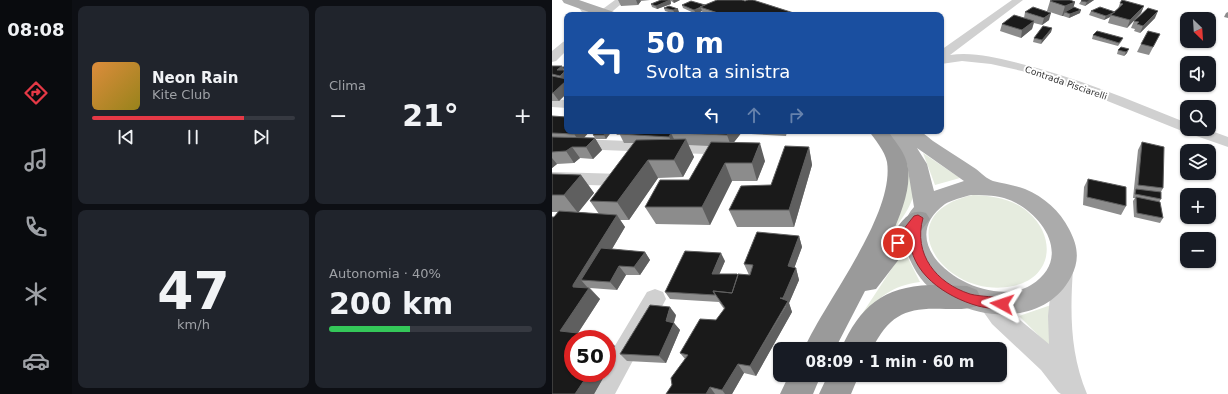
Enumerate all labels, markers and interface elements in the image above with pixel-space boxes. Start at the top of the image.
north arrow [1180,12,1216,48]
map controls [1180,12,1216,268]
text: 08:08 [7,19,65,40]
text: 50 m [646,27,724,60]
icon: left [580,28,632,80]
button: sound [1180,56,1216,92]
text: Svolta a sinistra [646,61,790,82]
street label: Contrada Pisciarelli [1024,64,1108,102]
text: Neon Rain [152,69,238,87]
text: Clima [329,78,366,93]
icon: directions [22,79,50,107]
text: Kite Club [152,87,211,102]
text: 21° [402,98,459,133]
button: search [1180,100,1216,136]
text: − [329,103,347,128]
text: + [514,103,532,128]
icon: left [701,104,723,126]
icon: ahead [743,104,765,126]
icon: right [785,104,807,126]
icon: previous [115,126,137,148]
icon: pause [182,126,204,148]
icon: next [250,126,272,148]
button: layers [1180,144,1216,180]
icon: music [22,146,50,174]
button: + [1180,188,1216,224]
icon: phone [22,213,50,241]
pin [881,226,915,260]
icon: arrive [887,232,909,254]
button: − [1180,232,1216,268]
text: 47 [157,261,230,321]
text: Autonomia · 40% [329,266,441,281]
icon: climate [22,280,50,308]
position arrow [981,283,1023,325]
text: 200 km [329,286,453,321]
text: km/h [177,317,210,332]
speed limit sign: 50 [564,330,616,382]
icon: car [22,347,50,375]
text: 08:09 · 1 min · 60 m [806,353,974,371]

